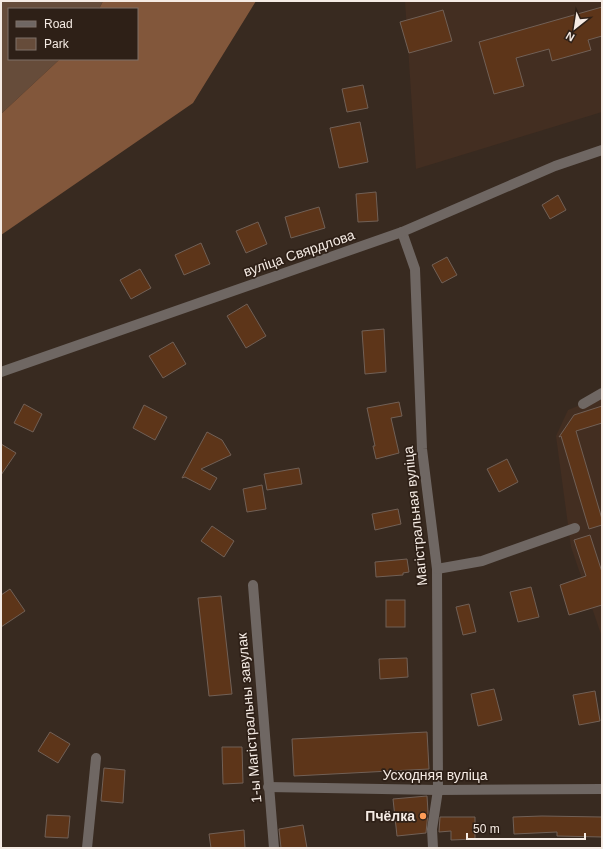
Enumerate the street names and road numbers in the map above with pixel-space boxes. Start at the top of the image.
street label: вуліца Свярдлова [241,226,357,280]
street label: Магістральная вуліца [400,445,430,587]
street label: 1-ы Магістральны завулак [234,632,264,804]
street label: Усходняя вуліца [382,767,488,783]

